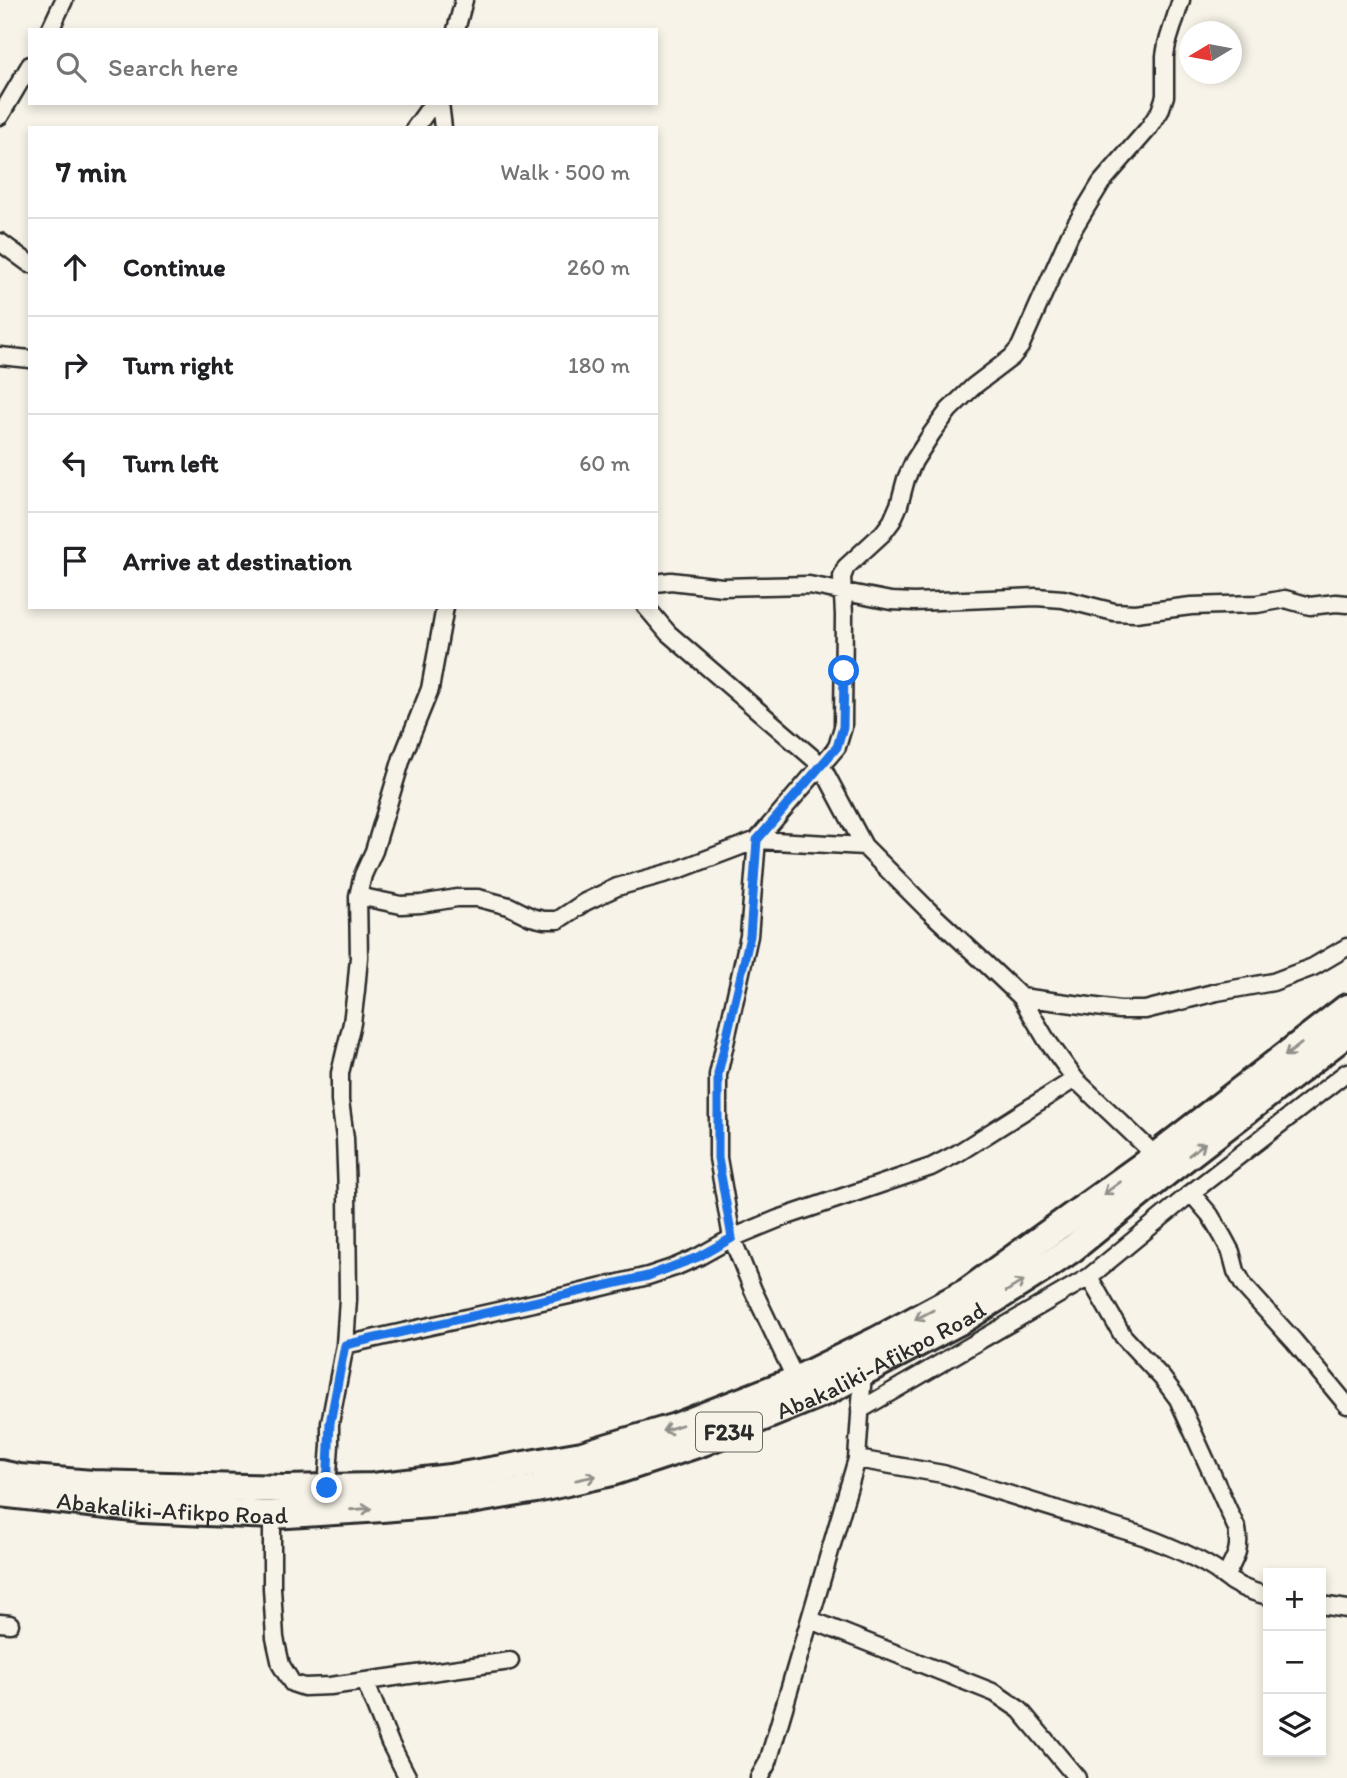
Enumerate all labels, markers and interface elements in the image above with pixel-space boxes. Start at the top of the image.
north arrow [1179,21,1242,84]
search box [28,28,658,105]
icon: search [52,48,90,86]
text: Search here [108,51,238,83]
text: 7 min [56,153,127,190]
text: Walk · 500 m [500,158,630,186]
icon: ahead [56,248,94,286]
text: Continue [123,251,226,283]
text: 260 m [567,253,630,281]
icon: right [56,346,94,384]
text: Turn right [123,349,234,381]
text: 180 m [568,351,630,379]
icon: left [56,444,94,482]
text: Turn left [123,447,219,479]
text: 60 m [579,449,630,477]
icon: arrive [56,542,94,580]
text: Arrive at destination [123,545,352,577]
route start [828,655,859,686]
one-way arrow [1284,1042,1303,1057]
one-way arrow [1187,1141,1205,1156]
one-way arrow [1103,1181,1122,1195]
one-way arrow [1005,1278,1025,1292]
street label: Abakaliki-Afikpo Road [772,1294,991,1425]
one-way arrow [914,1309,935,1322]
road number: F234 [696,1413,762,1452]
one-way arrow [661,1422,683,1435]
one-way arrow [574,1470,597,1484]
route end [311,1472,342,1503]
street label: Abakaliki-Afikpo Road [55,1485,288,1530]
one-way arrow [349,1503,372,1516]
map controls [1263,1568,1326,1757]
button: + [1263,1568,1326,1631]
button: − [1263,1631,1326,1694]
button: layers [1263,1694,1326,1757]

